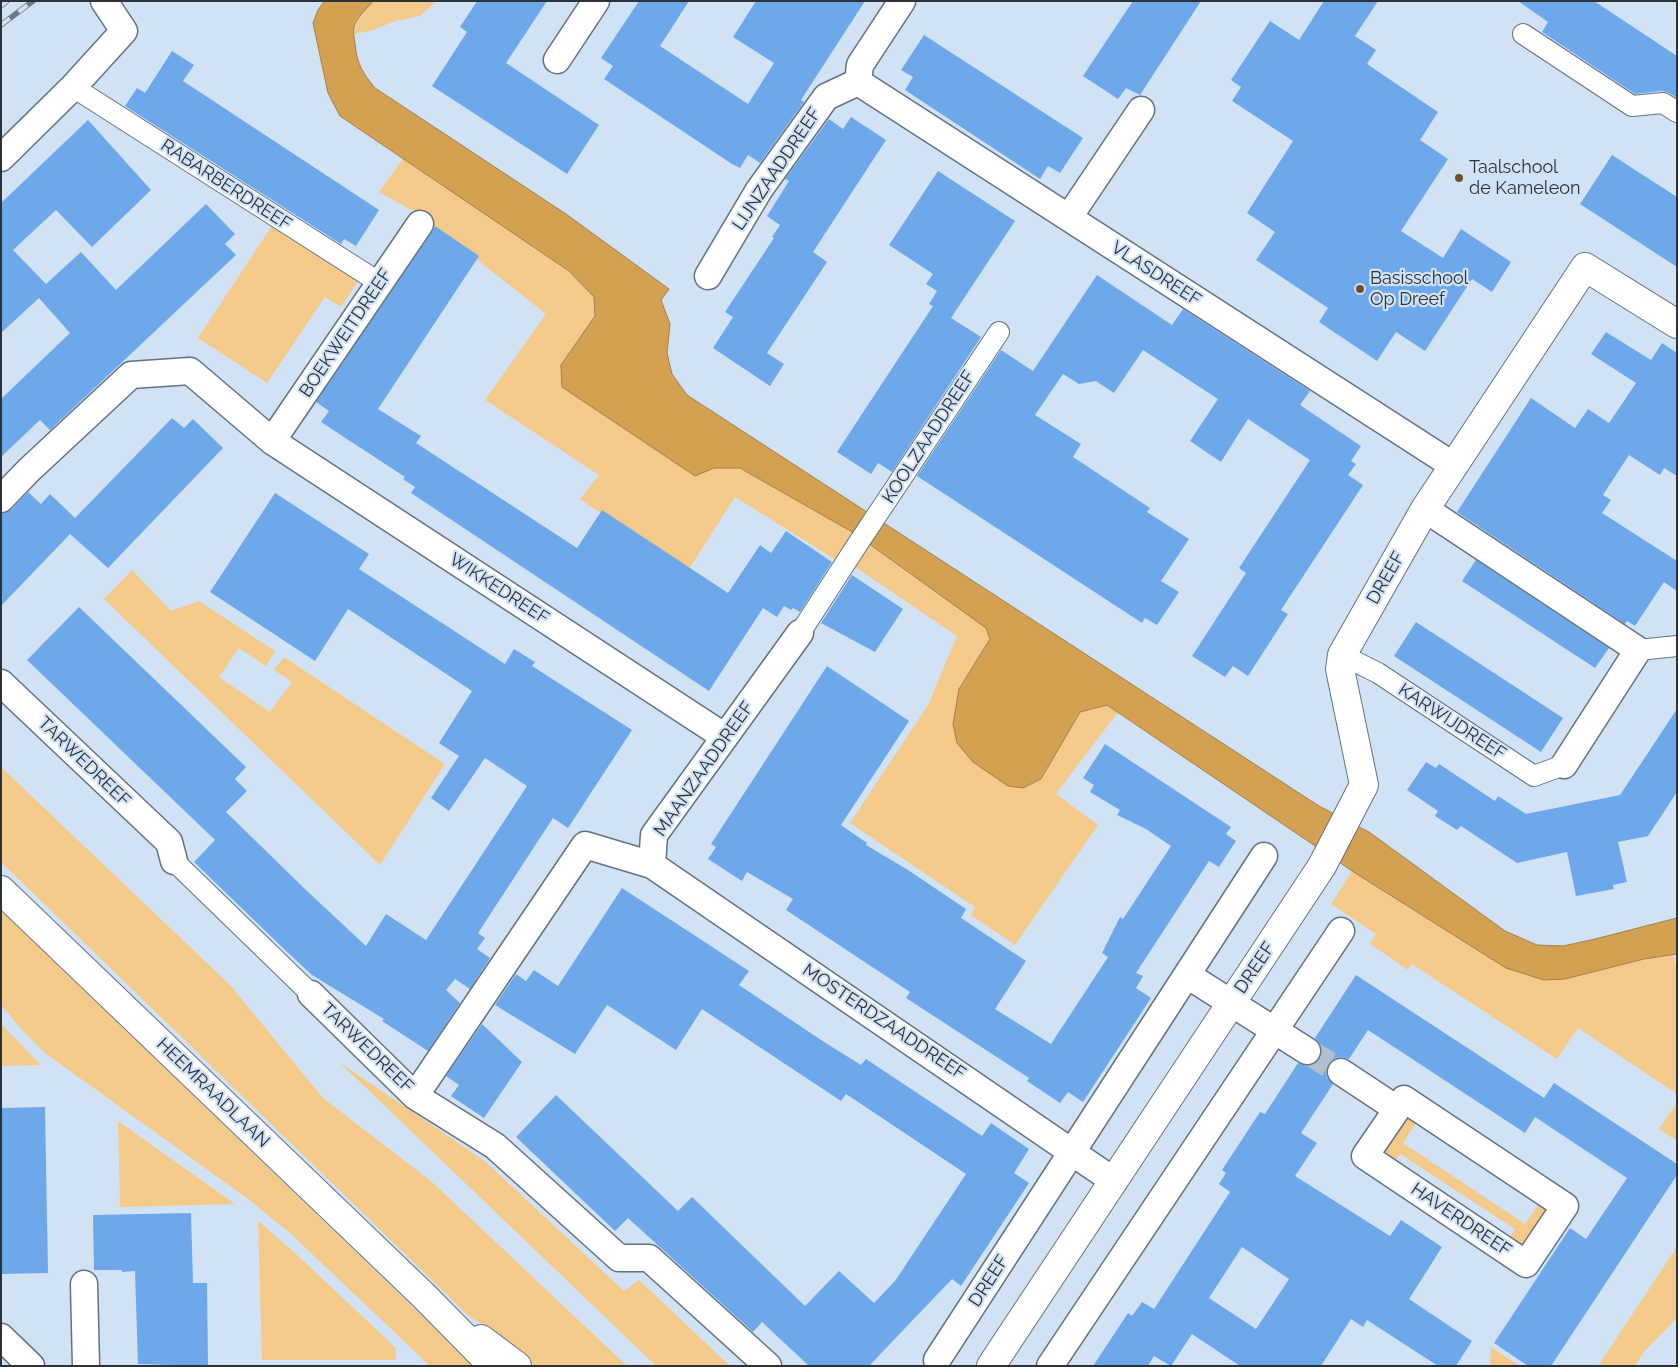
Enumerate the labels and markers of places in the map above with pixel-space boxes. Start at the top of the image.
place label: Taalschool de Kameleon [1469,157,1581,200]
marker: Taalschool de Kameleon [1453,172,1465,184]
place label: Basisschool Op Dreef [1370,268,1468,310]
marker: Basisschool Op Dreef [1354,283,1366,295]

